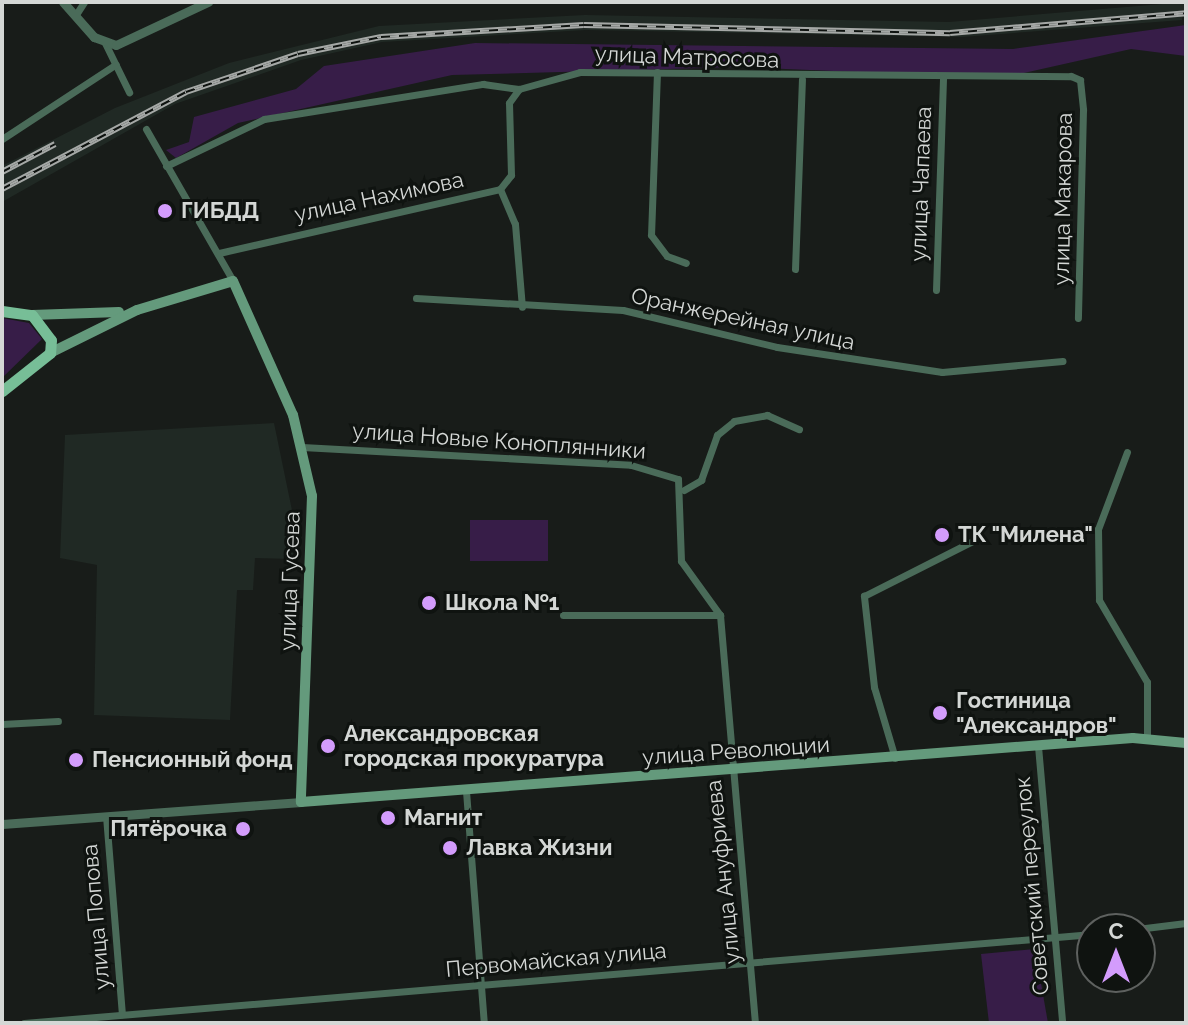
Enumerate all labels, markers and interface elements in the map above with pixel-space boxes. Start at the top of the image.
street label: улица Матросова [594,41,780,73]
street label: улица Чапаева [905,106,937,262]
street label: улица Макарова [1048,112,1078,286]
street label: улица Нахимова [292,166,466,228]
place label: ГИБДД [181,198,259,224]
marker: ГИБДД [156,202,174,220]
street label: Оранжерейная улица [628,282,858,356]
street label: улица Новые Коноплянники [351,418,647,464]
street label: улица Гусева [274,511,306,651]
place label: ТК "Милена" [958,522,1094,548]
marker: ТК "Милена" [933,526,951,544]
place label: Школа №1 [445,590,559,616]
marker: Школа №1 [420,594,438,612]
place label: Гостиница "Александров" [956,687,1117,738]
marker: Гостиница "Александров" [931,704,949,722]
place label: Александровская городская прокуратура [344,720,604,772]
street label: улица Революции [641,731,831,771]
marker: Александровская городская прокуратура [319,737,337,755]
place label: Пенсионный фонд [92,747,293,773]
marker: Пенсионный фонд [67,751,85,769]
street label: Советский переулок [1009,776,1055,996]
street label: улица Ануфриева [700,778,746,966]
place label: Магнит [404,805,483,831]
marker: Магнит [379,809,397,827]
place label: Пятёрочка [110,816,227,842]
marker: Пятёрочка [234,820,252,838]
place label: Лавка Жизни [466,835,612,861]
marker: Лавка Жизни [441,839,459,857]
street label: улица Попова [76,843,116,991]
north arrow [1076,913,1156,993]
text: С [1108,918,1124,944]
street label: Первомайская улица [444,937,668,983]

